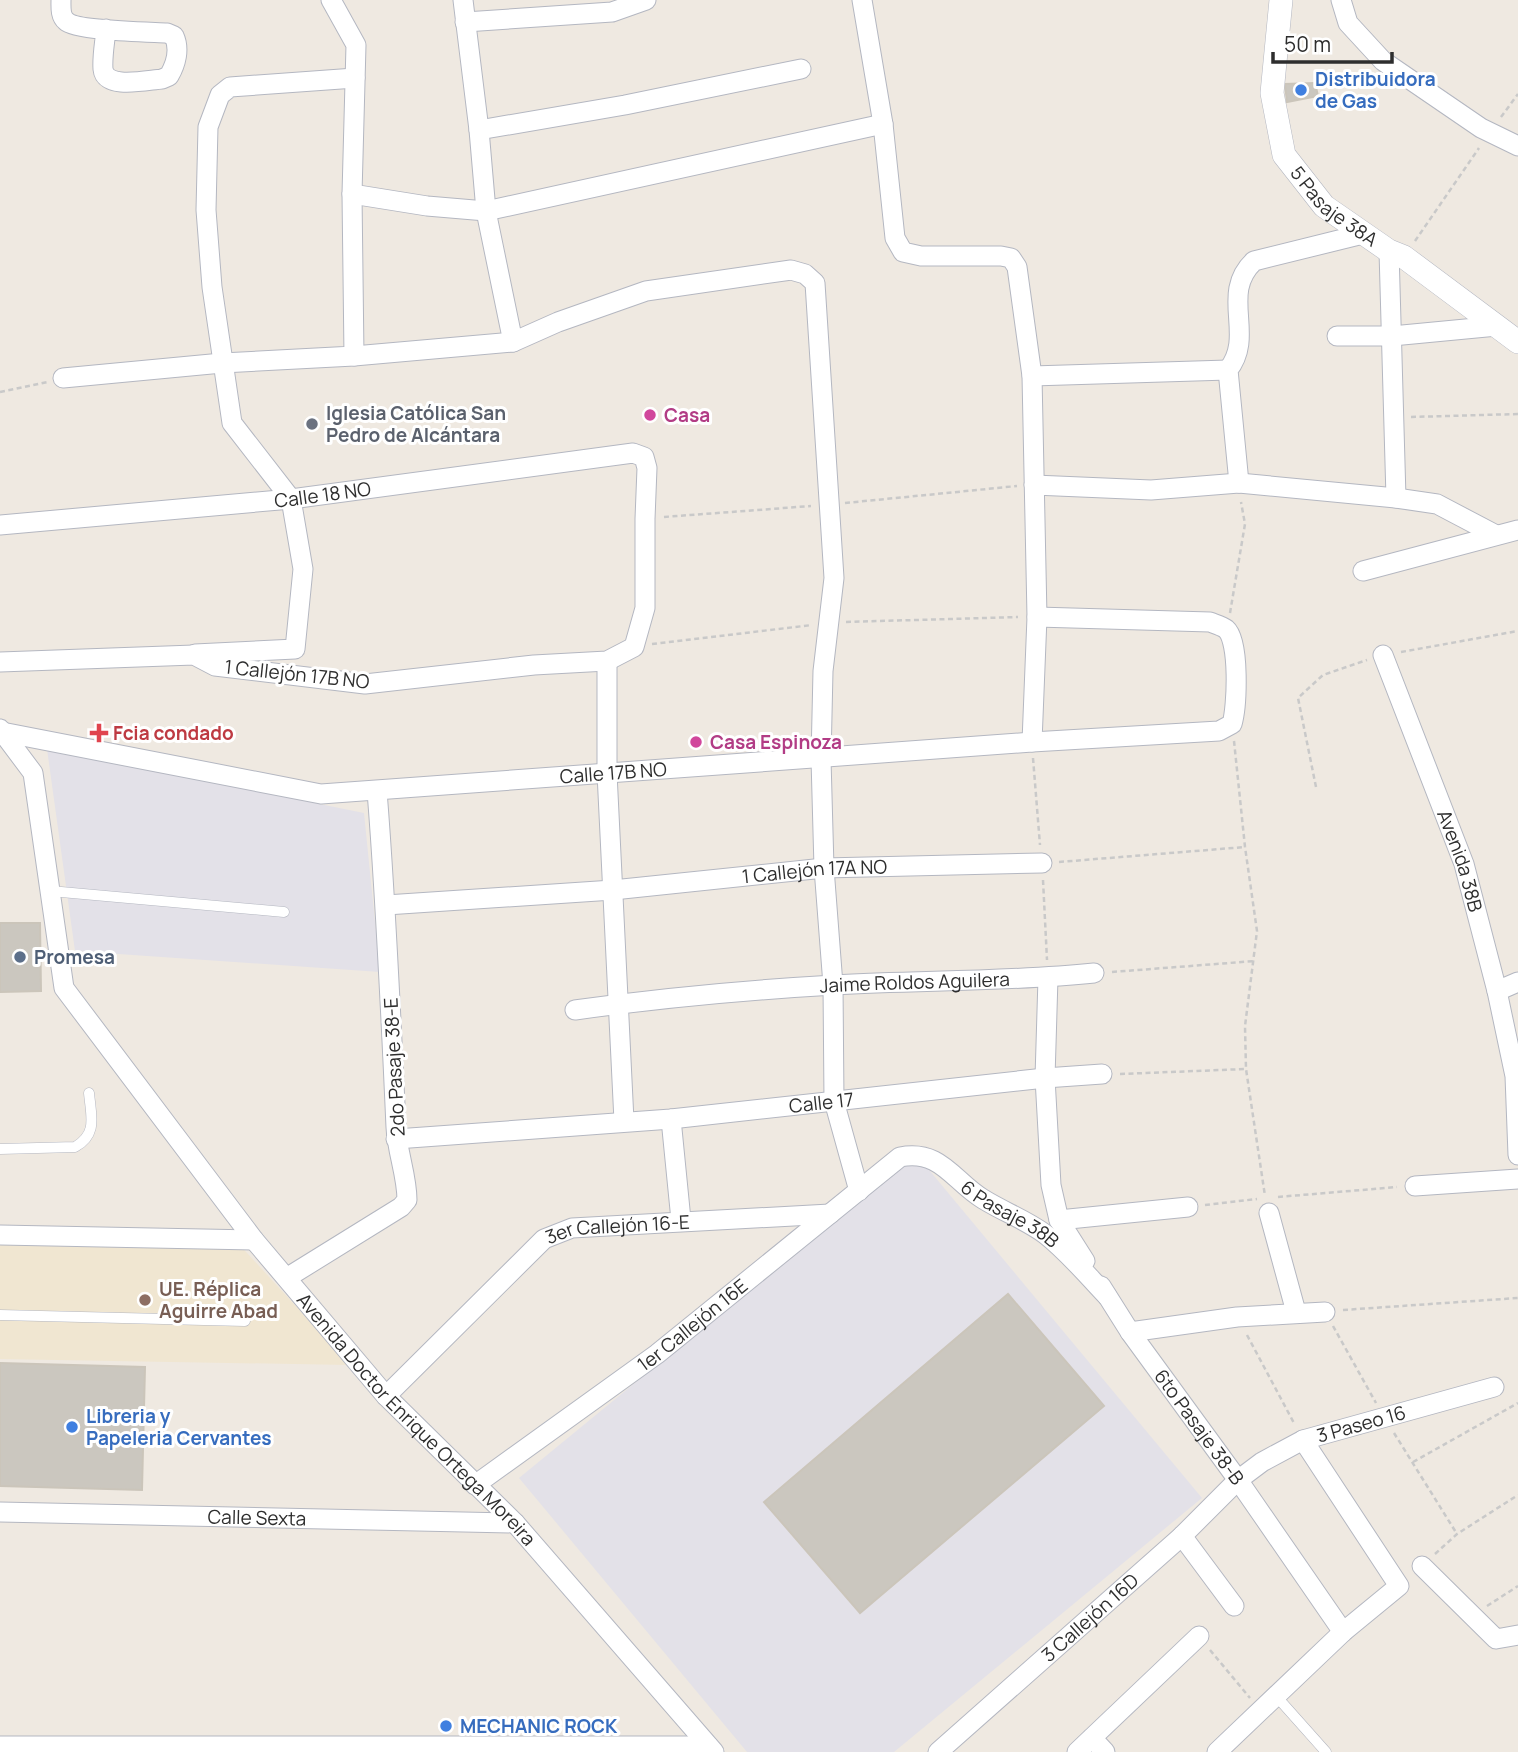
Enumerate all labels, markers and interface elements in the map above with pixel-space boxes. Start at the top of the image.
scale bar [1273,21,1392,65]
text: 50 m [1284,30,1331,58]
place label: Distribuidora de Gas [1315,66,1436,114]
marker: Distribuidora de Gas [1293,82,1309,98]
street label: 5 Pasaje 38A [1284,161,1383,252]
place label: Iglesia Católica San Pedro de Alcántara [326,400,506,448]
place label: Casa [664,402,710,428]
marker: Casa [642,407,658,423]
marker: Iglesia Católica San Pedro de Alcántara [304,416,320,432]
street label: Calle 18 NO [273,475,373,513]
street label: 1 Callejón 17B NO [223,653,371,695]
place label: Fcia condado [113,720,234,746]
marker: Fcia condado [91,725,107,741]
place label: Casa Espinoza [710,729,842,755]
marker: Casa Espinoza [688,734,704,750]
street label: Calle 17B NO [559,756,668,789]
street label: Avenida 38B [1431,806,1489,915]
street label: 1 Callejón 17A NO [741,854,888,889]
place label: Promesa [34,944,115,970]
marker: Promesa [12,949,28,965]
street label: Jaime Roldos Aguilera [819,966,1010,999]
street label: 2do Pasaje 38-E [377,997,411,1137]
street label: Calle 17 [788,1086,855,1119]
street label: 6 Pasaje 38B [955,1174,1065,1254]
street label: 3er Callejón 16-E [542,1209,691,1250]
street label: 1er Callejón 16E [632,1273,753,1377]
place label: UE. Réplica Aguirre Abad [159,1276,278,1324]
street label: Avenida Doctor Enrique Ortega Moreira [291,1287,542,1551]
marker: UE. Réplica Aguirre Abad [137,1292,153,1308]
street label: 6to Pasaje 38-B [1148,1364,1250,1490]
street label: 3 Paseo 16 [1314,1399,1409,1449]
place label: Libreria y Papeleria Cervantes [86,1403,272,1451]
marker: Libreria y Papeleria Cervantes [64,1419,80,1435]
street label: Calle Sexta [207,1503,307,1532]
street label: 3 Callejón 16D [1036,1567,1144,1667]
place label: MECHANIC ROCK [460,1713,618,1739]
marker: MECHANIC ROCK [438,1718,454,1734]

